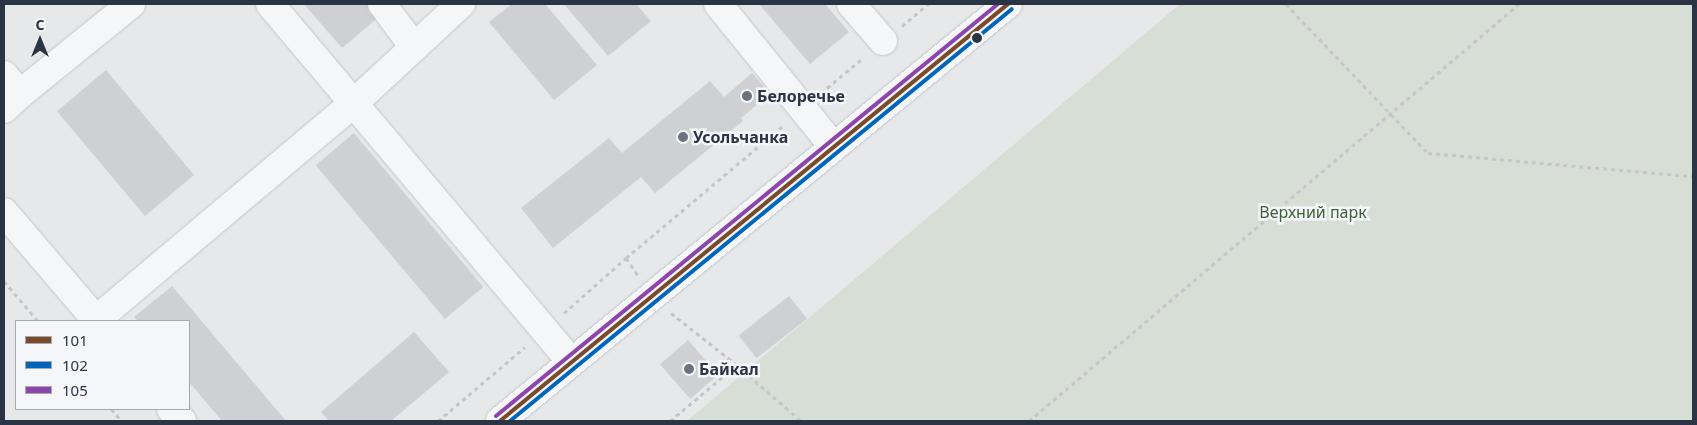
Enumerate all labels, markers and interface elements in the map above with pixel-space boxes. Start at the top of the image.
north arrow [15,15,65,65]
text: С [35,15,45,34]
unlabelled marker [972,33,982,43]
place label: Белоречье [757,86,845,106]
marker: Белоречье [741,90,753,102]
place label: Усольчанка [693,127,788,147]
marker: Усольчанка [677,131,689,143]
park label: Верхний парк [1259,202,1367,222]
legend [15,320,190,410]
text: 101 [62,330,88,350]
text: 102 [62,355,88,375]
place label: Байкал [699,359,759,379]
marker: Байкал [683,363,695,375]
text: 105 [62,380,88,400]

